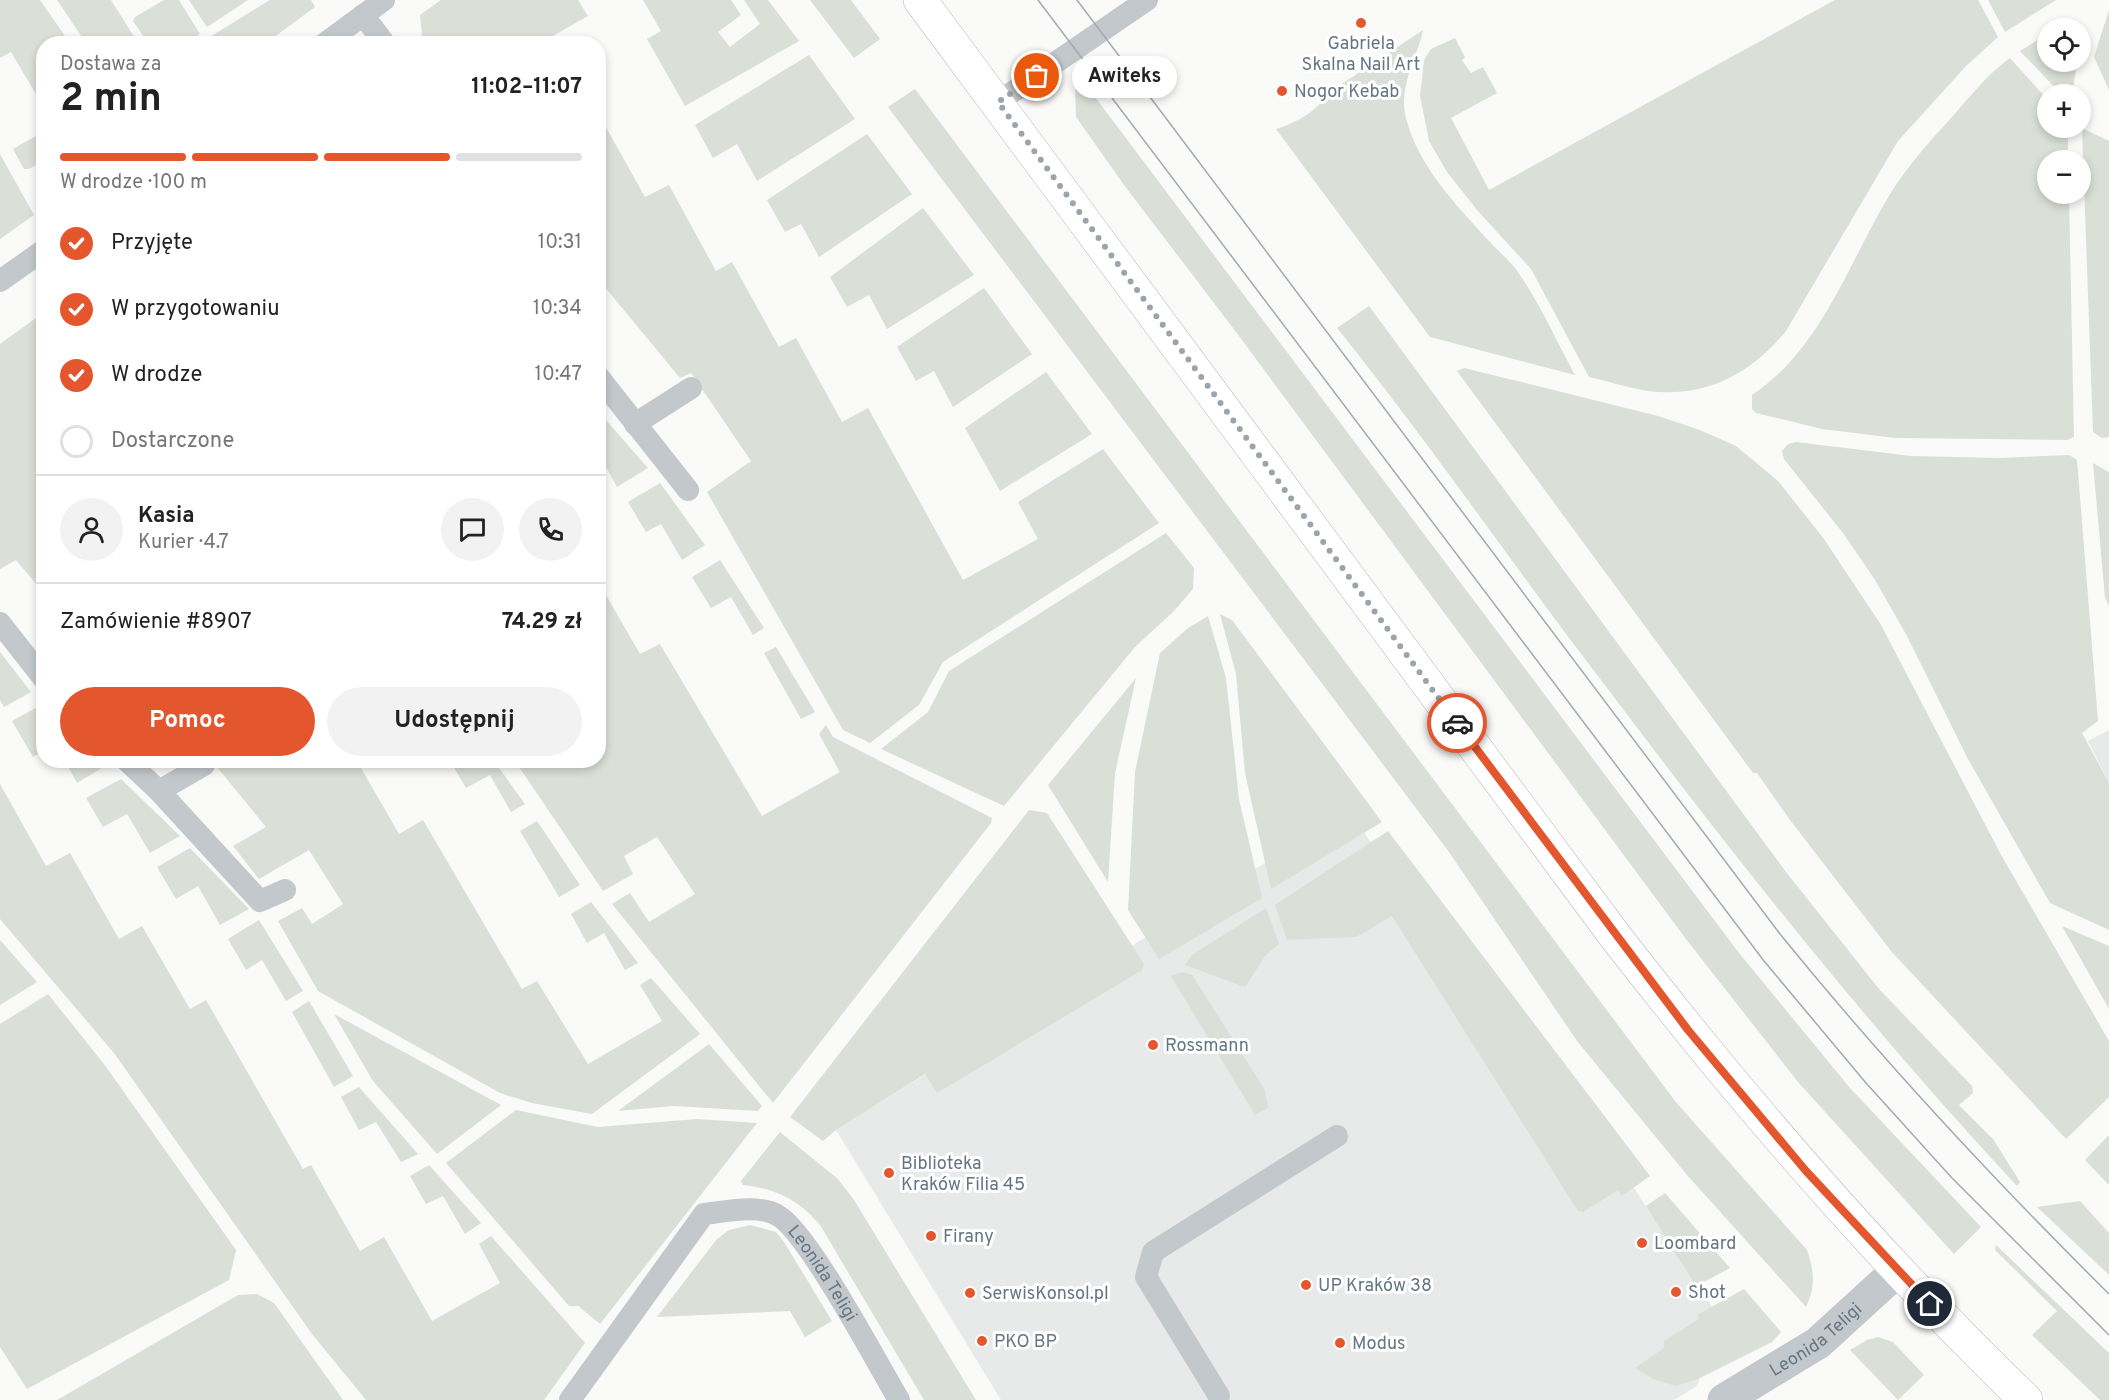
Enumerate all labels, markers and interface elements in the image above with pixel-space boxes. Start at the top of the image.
marker: Gabriela Skalna Nail Art [1354,16,1368,30]
map controls [2037,18,2091,204]
button: locate [2037,18,2091,72]
place label: Gabriela Skalna Nail Art [1302,33,1420,77]
pin [1011,50,1062,101]
text: Dostawa za [60,52,161,78]
callout: Awiteks [1073,55,1178,97]
icon: bag [1020,59,1053,92]
text: Awiteks [1088,64,1161,90]
text: 11:02–11:07 [471,74,582,101]
text: 2 min [60,76,162,125]
place label: Nogor Kebab [1294,81,1399,104]
marker: Nogor Kebab [1275,84,1289,98]
button: + [2037,84,2091,138]
button: − [2037,150,2091,204]
text: W drodze · 100 m [60,170,207,196]
icon: check [60,227,93,260]
text: Przyjęte [111,230,193,257]
text: 10:31 [538,230,582,256]
icon: check [60,293,93,326]
text: W przygotowaniu [111,296,280,323]
text: 10:34 [533,296,582,322]
icon: check [60,359,93,392]
text: W drodze [111,362,202,389]
text: 10:47 [535,362,582,388]
text: Dostarczone [111,428,234,455]
button: person [60,498,123,561]
button: chat [441,498,504,561]
button: phone [519,498,582,561]
text: Kasia [138,503,195,530]
text: Kurier · 4.7 [138,530,229,556]
text: Zamówienie #8907 [60,609,252,636]
text: 74.29 zł [502,609,582,636]
button: Pomoc [60,687,315,756]
button: Udostępnij [327,687,582,756]
courier [1427,693,1487,753]
icon: car [1441,707,1474,740]
place label: Rossmann [1165,1035,1249,1058]
marker: Rossmann [1146,1038,1160,1052]
place label: Biblioteka Kraków Filia 45 [901,1153,1025,1197]
marker: Biblioteka Kraków Filia 45 [882,1166,896,1180]
street label: Leonida Teligi [782,1221,862,1326]
place label: Firany [943,1226,994,1249]
marker: Firany [924,1229,938,1243]
place label: Loombard [1654,1233,1736,1256]
marker: Loombard [1635,1236,1649,1250]
place label: UP Kraków 38 [1318,1275,1432,1298]
marker: UP Kraków 38 [1299,1278,1313,1292]
pin [1904,1278,1955,1329]
place label: Shot [1688,1282,1726,1305]
place label: SerwisKonsol.pl [982,1283,1109,1306]
marker: Shot [1669,1285,1683,1299]
marker: SerwisKonsol.pl [963,1286,977,1300]
icon: home [1913,1287,1946,1320]
street label: Leonida Teligi [1766,1298,1868,1383]
place label: PKO BP [994,1331,1057,1354]
place label: Modus [1352,1333,1406,1356]
marker: PKO BP [975,1334,989,1348]
marker: Modus [1333,1336,1347,1350]

